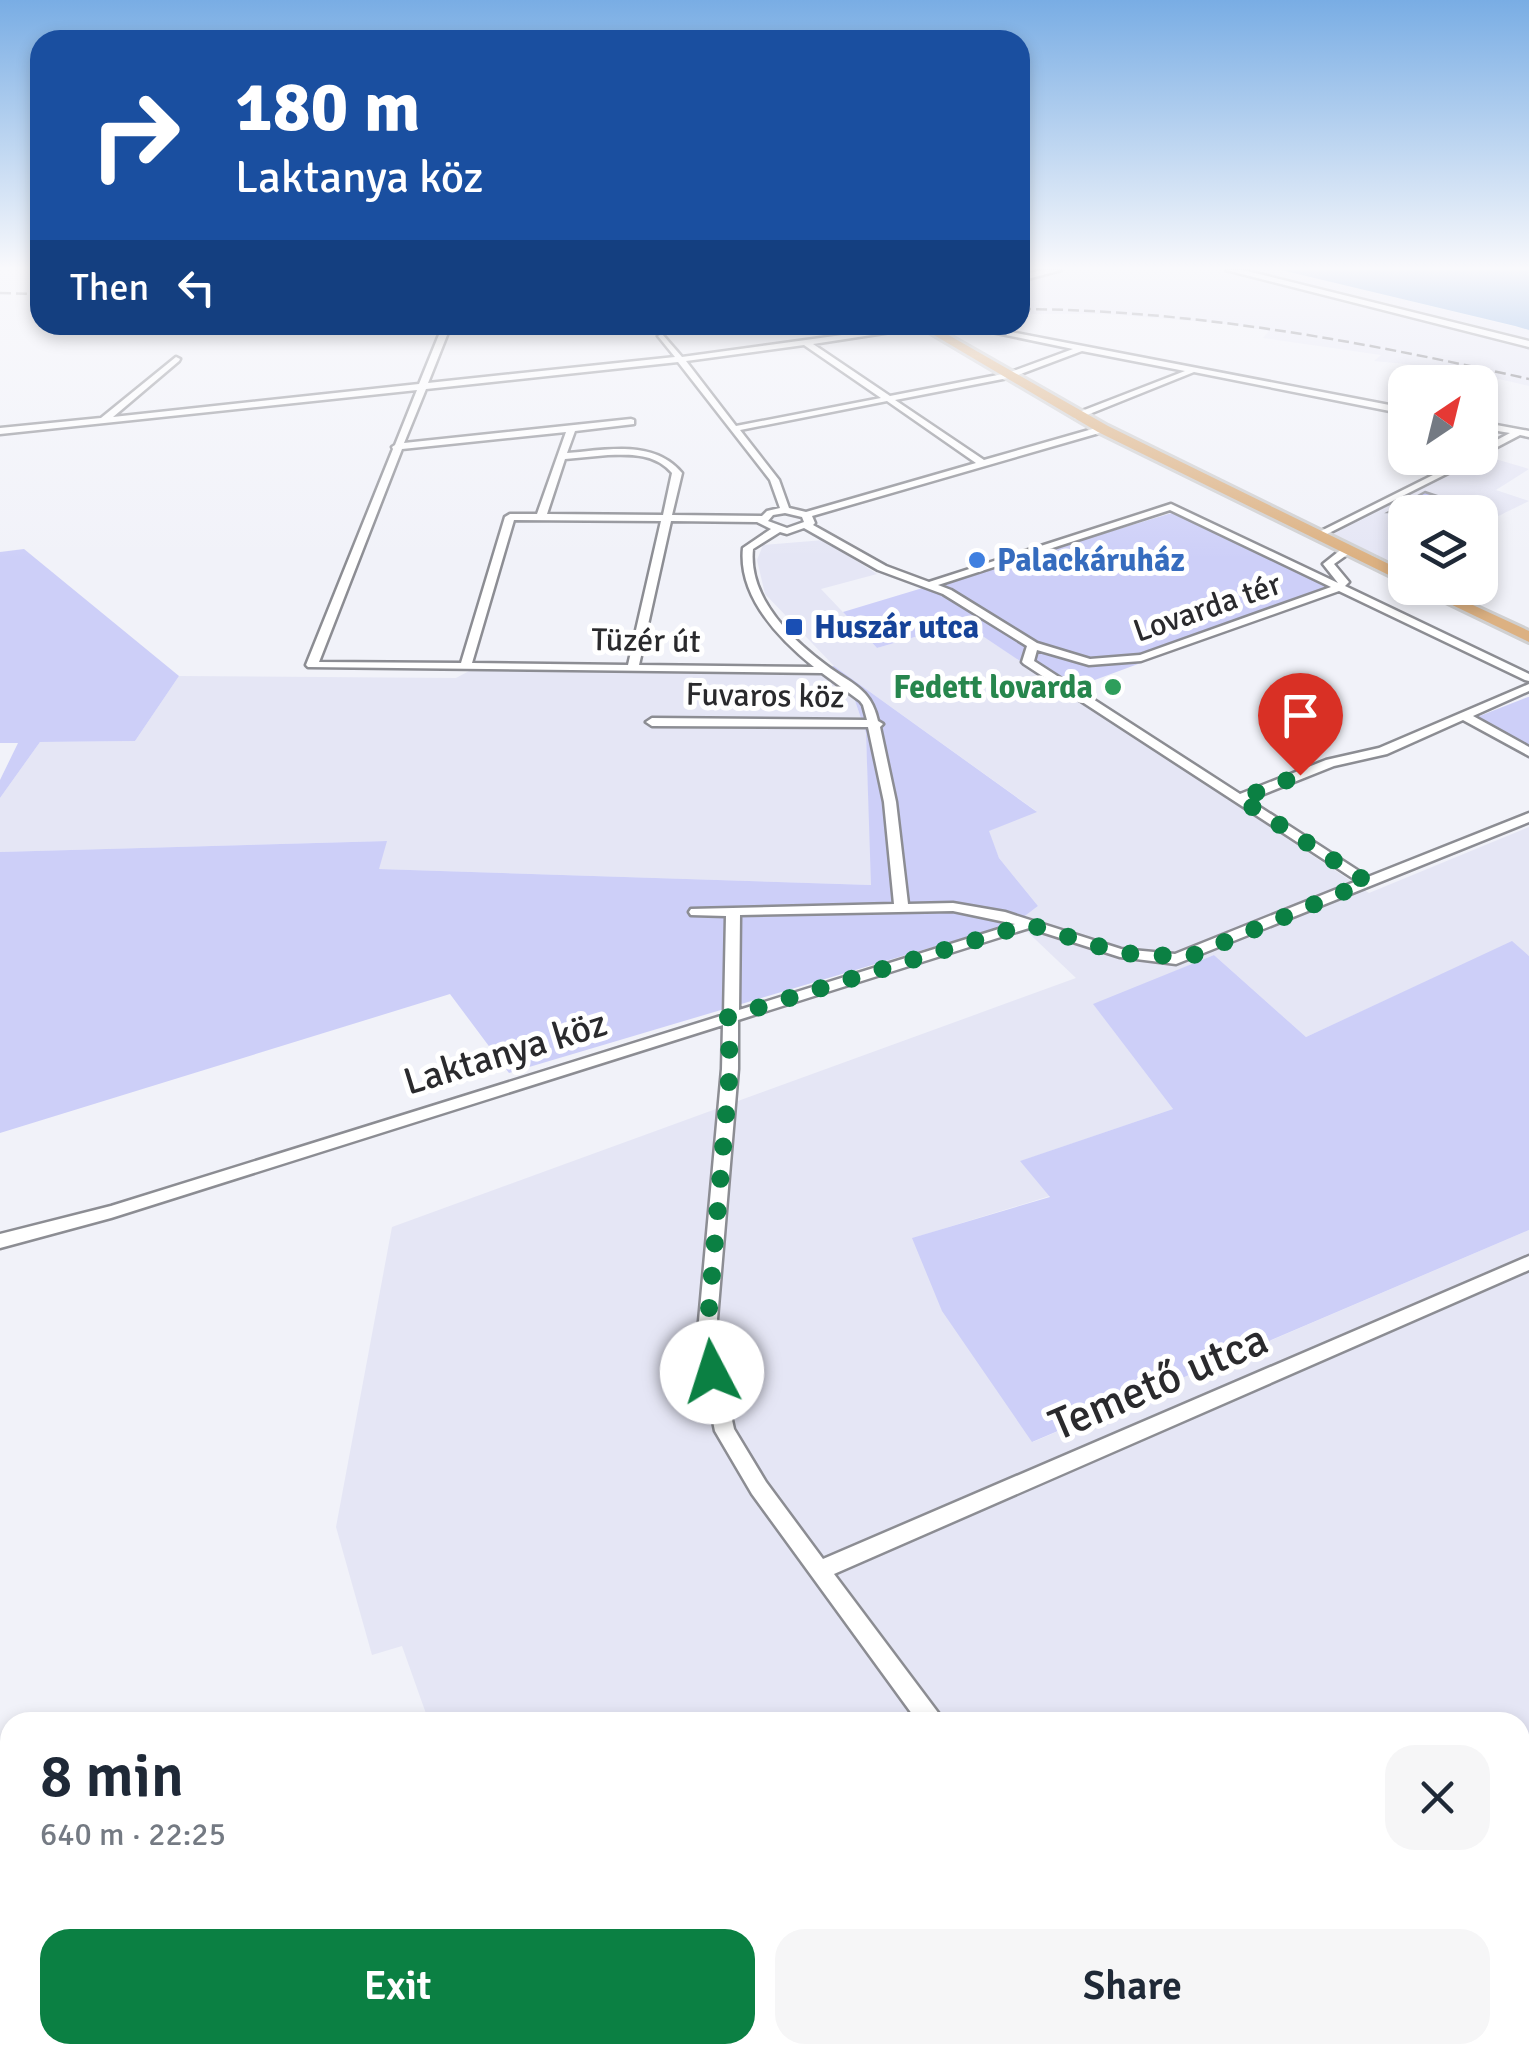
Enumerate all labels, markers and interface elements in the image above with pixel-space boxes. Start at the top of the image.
text: 180 m [235,64,420,150]
icon: right [70,70,200,200]
text: Laktanya köz [235,150,483,205]
icon: left [169,260,224,315]
text: Then [70,264,149,311]
north arrow [1388,365,1498,475]
map controls [1388,365,1498,605]
button: layers [1388,495,1498,605]
place label: Palackáruház [997,541,1185,580]
marker: Palackáruház [966,549,988,571]
street label: Lovarda tér [1128,564,1286,651]
place label: Huszár utca [814,608,979,647]
marker: Huszár utca [783,616,805,638]
street label: Tüzér út [591,620,701,661]
place label: Fedett lovarda [893,668,1093,707]
pin [1258,673,1343,776]
street label: Fuvaros köz [685,675,845,716]
marker: Fedett lovarda [1102,676,1124,698]
icon: arrive [1273,688,1328,743]
street label: Laktanya köz [398,999,612,1106]
street label: Temető utca [1041,1312,1276,1453]
position arrow [660,1320,764,1424]
text: 8 min [40,1740,184,1814]
button: close [1385,1745,1490,1850]
text: 640 m · 22:25 [40,1815,226,1854]
button: Exit [40,1929,755,2044]
button: Share [775,1929,1490,2044]

